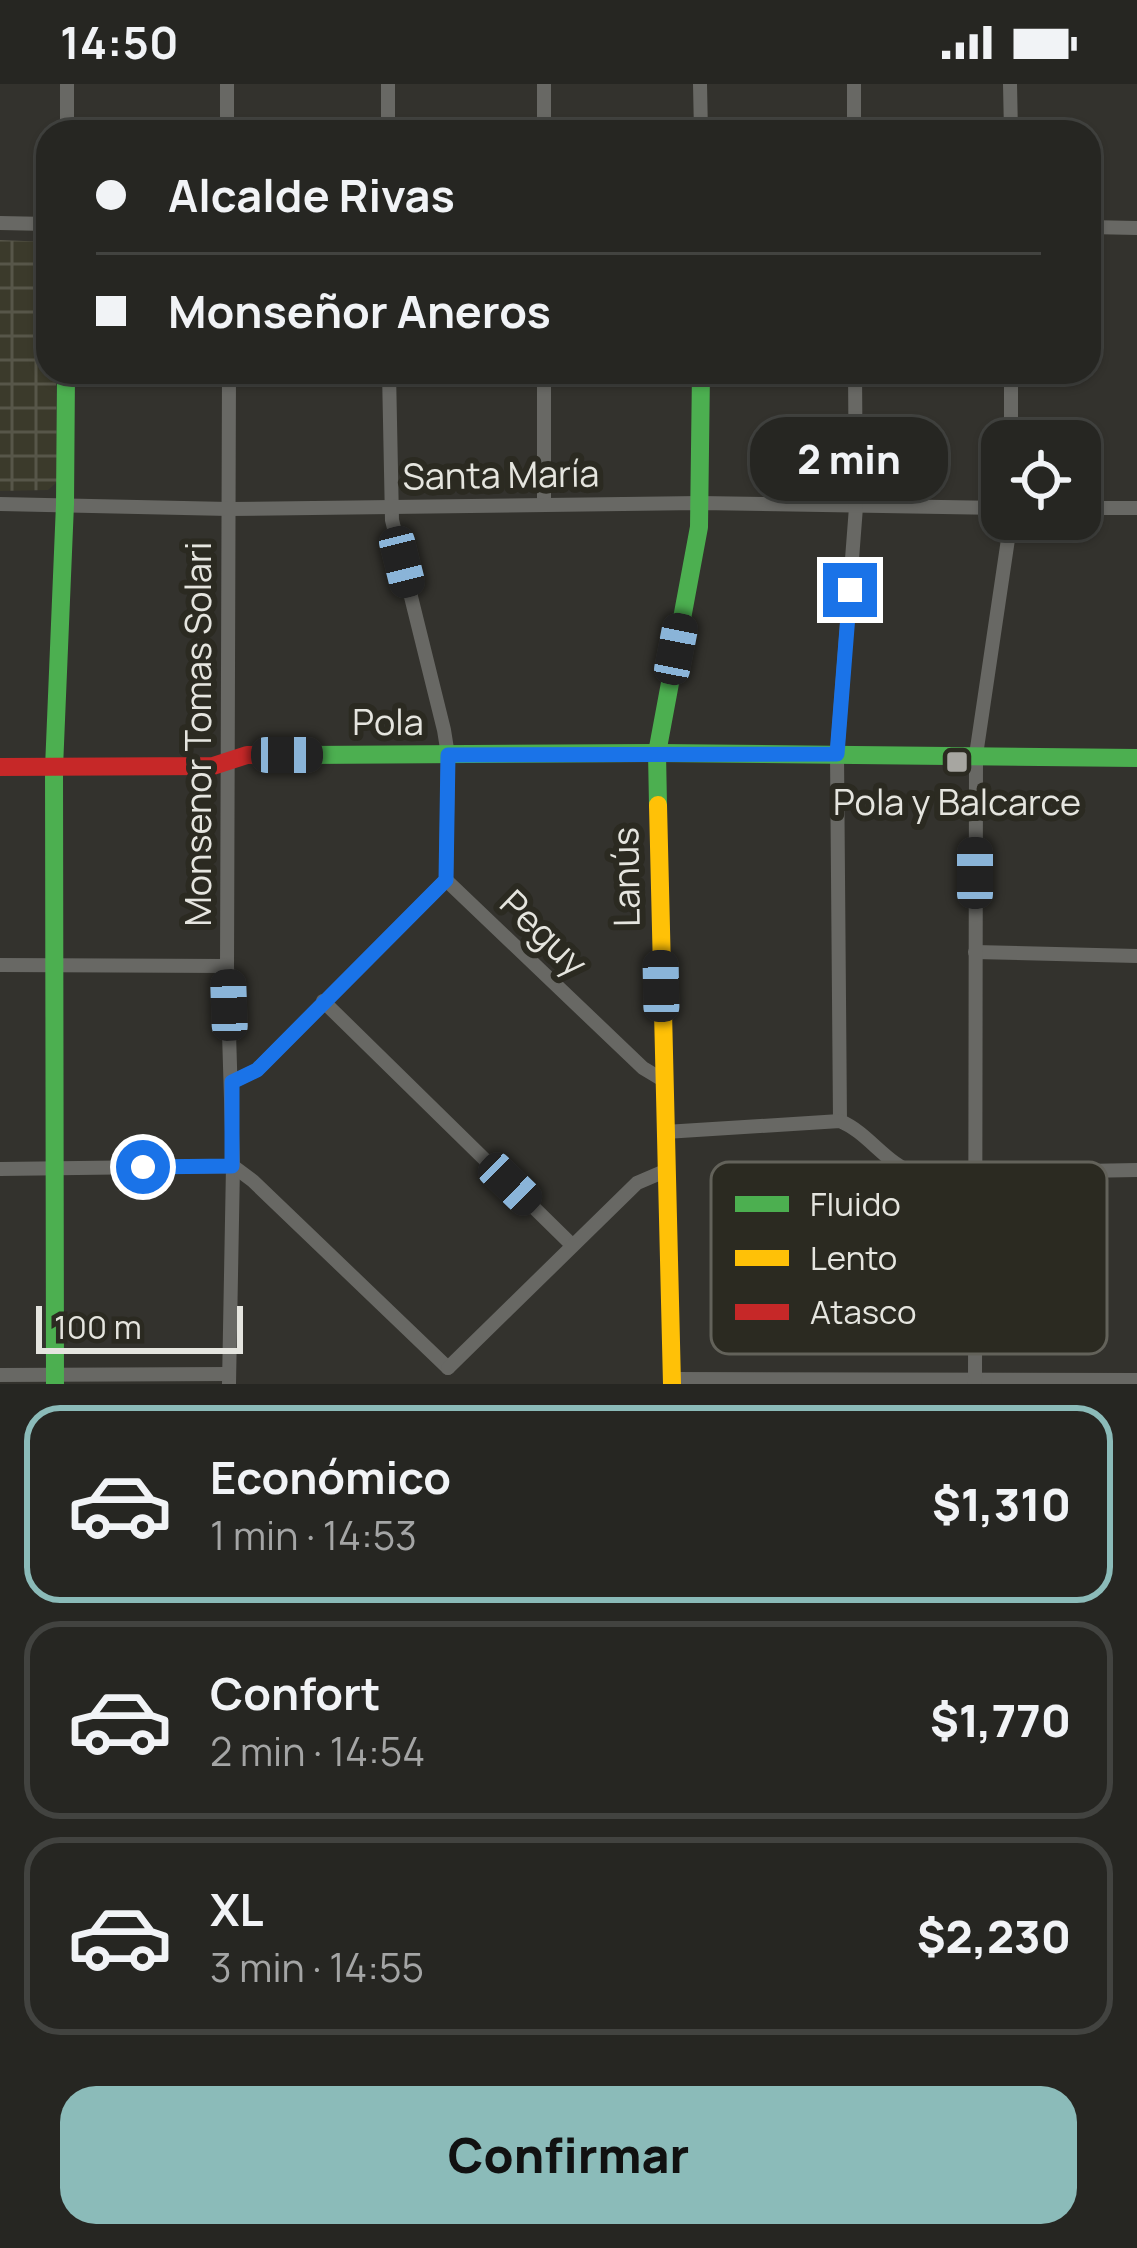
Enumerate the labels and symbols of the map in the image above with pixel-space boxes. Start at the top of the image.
callout: 2 min [751,416,949,500]
street label: Santa María [402,448,600,501]
car [376,523,428,601]
street label: Monsenor Tomas Solari [173,542,222,926]
route end [823,563,877,617]
car [651,610,701,688]
street label: Pola [352,697,424,746]
car [251,737,323,773]
marker: Pola y Balcarce [944,749,970,775]
place label: Pola y Balcarce [833,777,1081,826]
street label: Lanús [600,827,651,927]
car [957,837,993,909]
street label: Peguy [490,879,599,987]
car [642,950,680,1022]
car [210,968,248,1042]
route start [116,1140,170,1194]
car [472,1146,548,1222]
legend [711,1162,1107,1354]
text: Fluido [810,1181,901,1226]
text: Lento [810,1235,897,1280]
text: Atasco [810,1289,916,1334]
scale bar [36,1300,243,1353]

